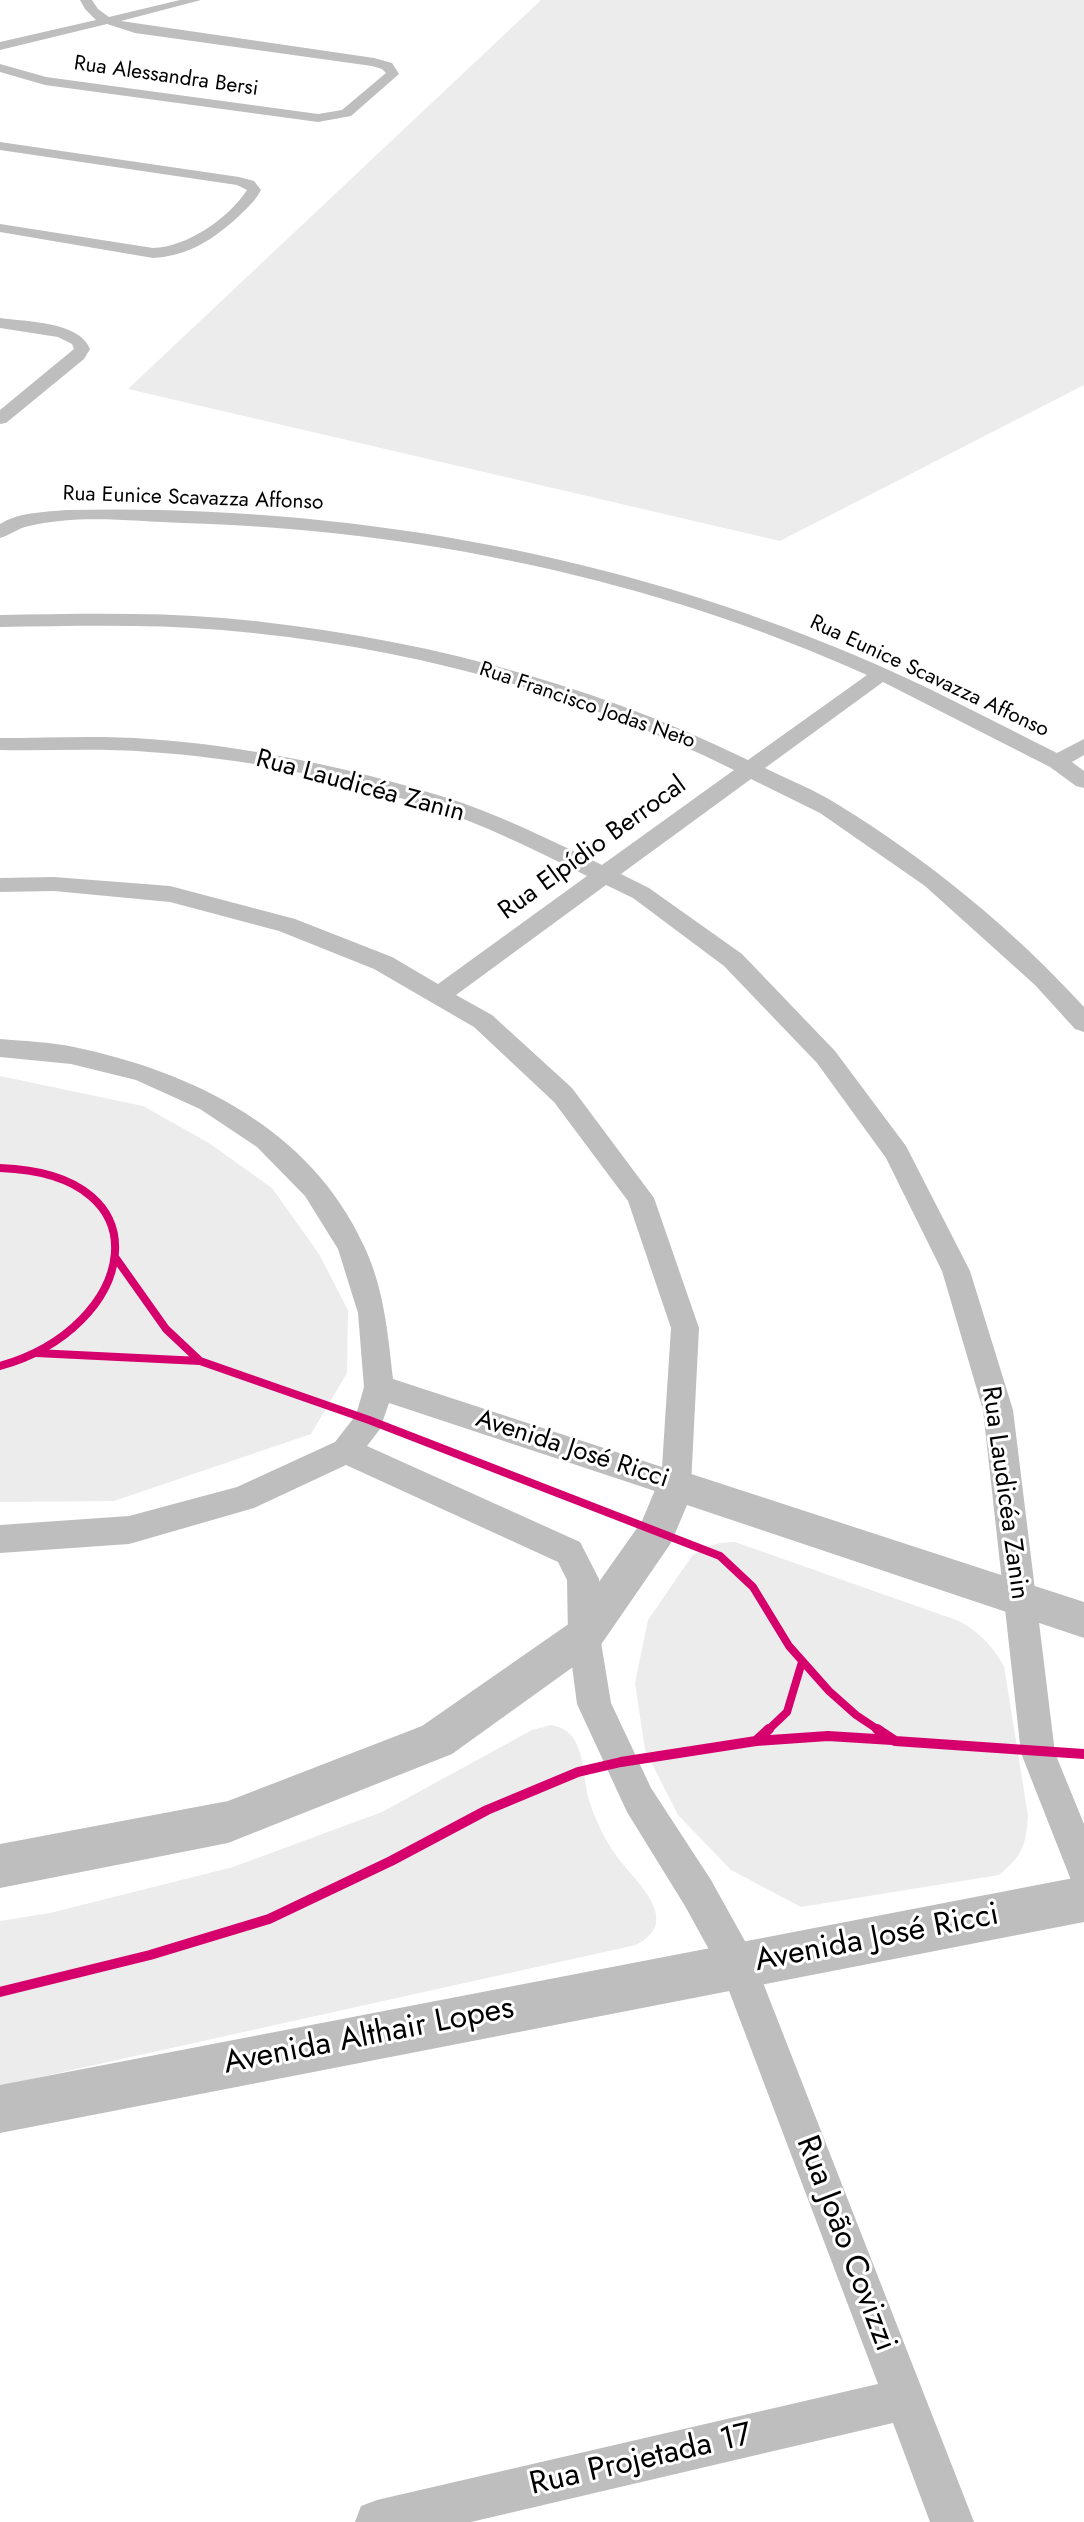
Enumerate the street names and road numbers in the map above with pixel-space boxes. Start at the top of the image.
street label: Rua Alessandra Bersi [72,52,260,102]
street label: Rua Eunice Scavazza Affonso [62,482,324,516]
street label: Rua Eunice Scavazza Affonso [805,610,1053,744]
street label: Rua Francisco Jodas Neto [476,657,698,755]
street label: Rua Laudicéa Zanin [252,744,468,830]
street label: Rua Elpídio Berrocal [493,770,693,928]
street label: Rua Laudicéa Zanin [974,1384,1034,1602]
street label: Avenida José Ricci [472,1404,672,1496]
street label: Avenida José Ricci [752,1897,1002,1981]
street label: Avenida Althair Lopes [221,1990,517,2084]
street label: Rua João Covizzi [786,2131,904,2357]
street label: Rua Projetada 17 [526,2417,756,2505]

